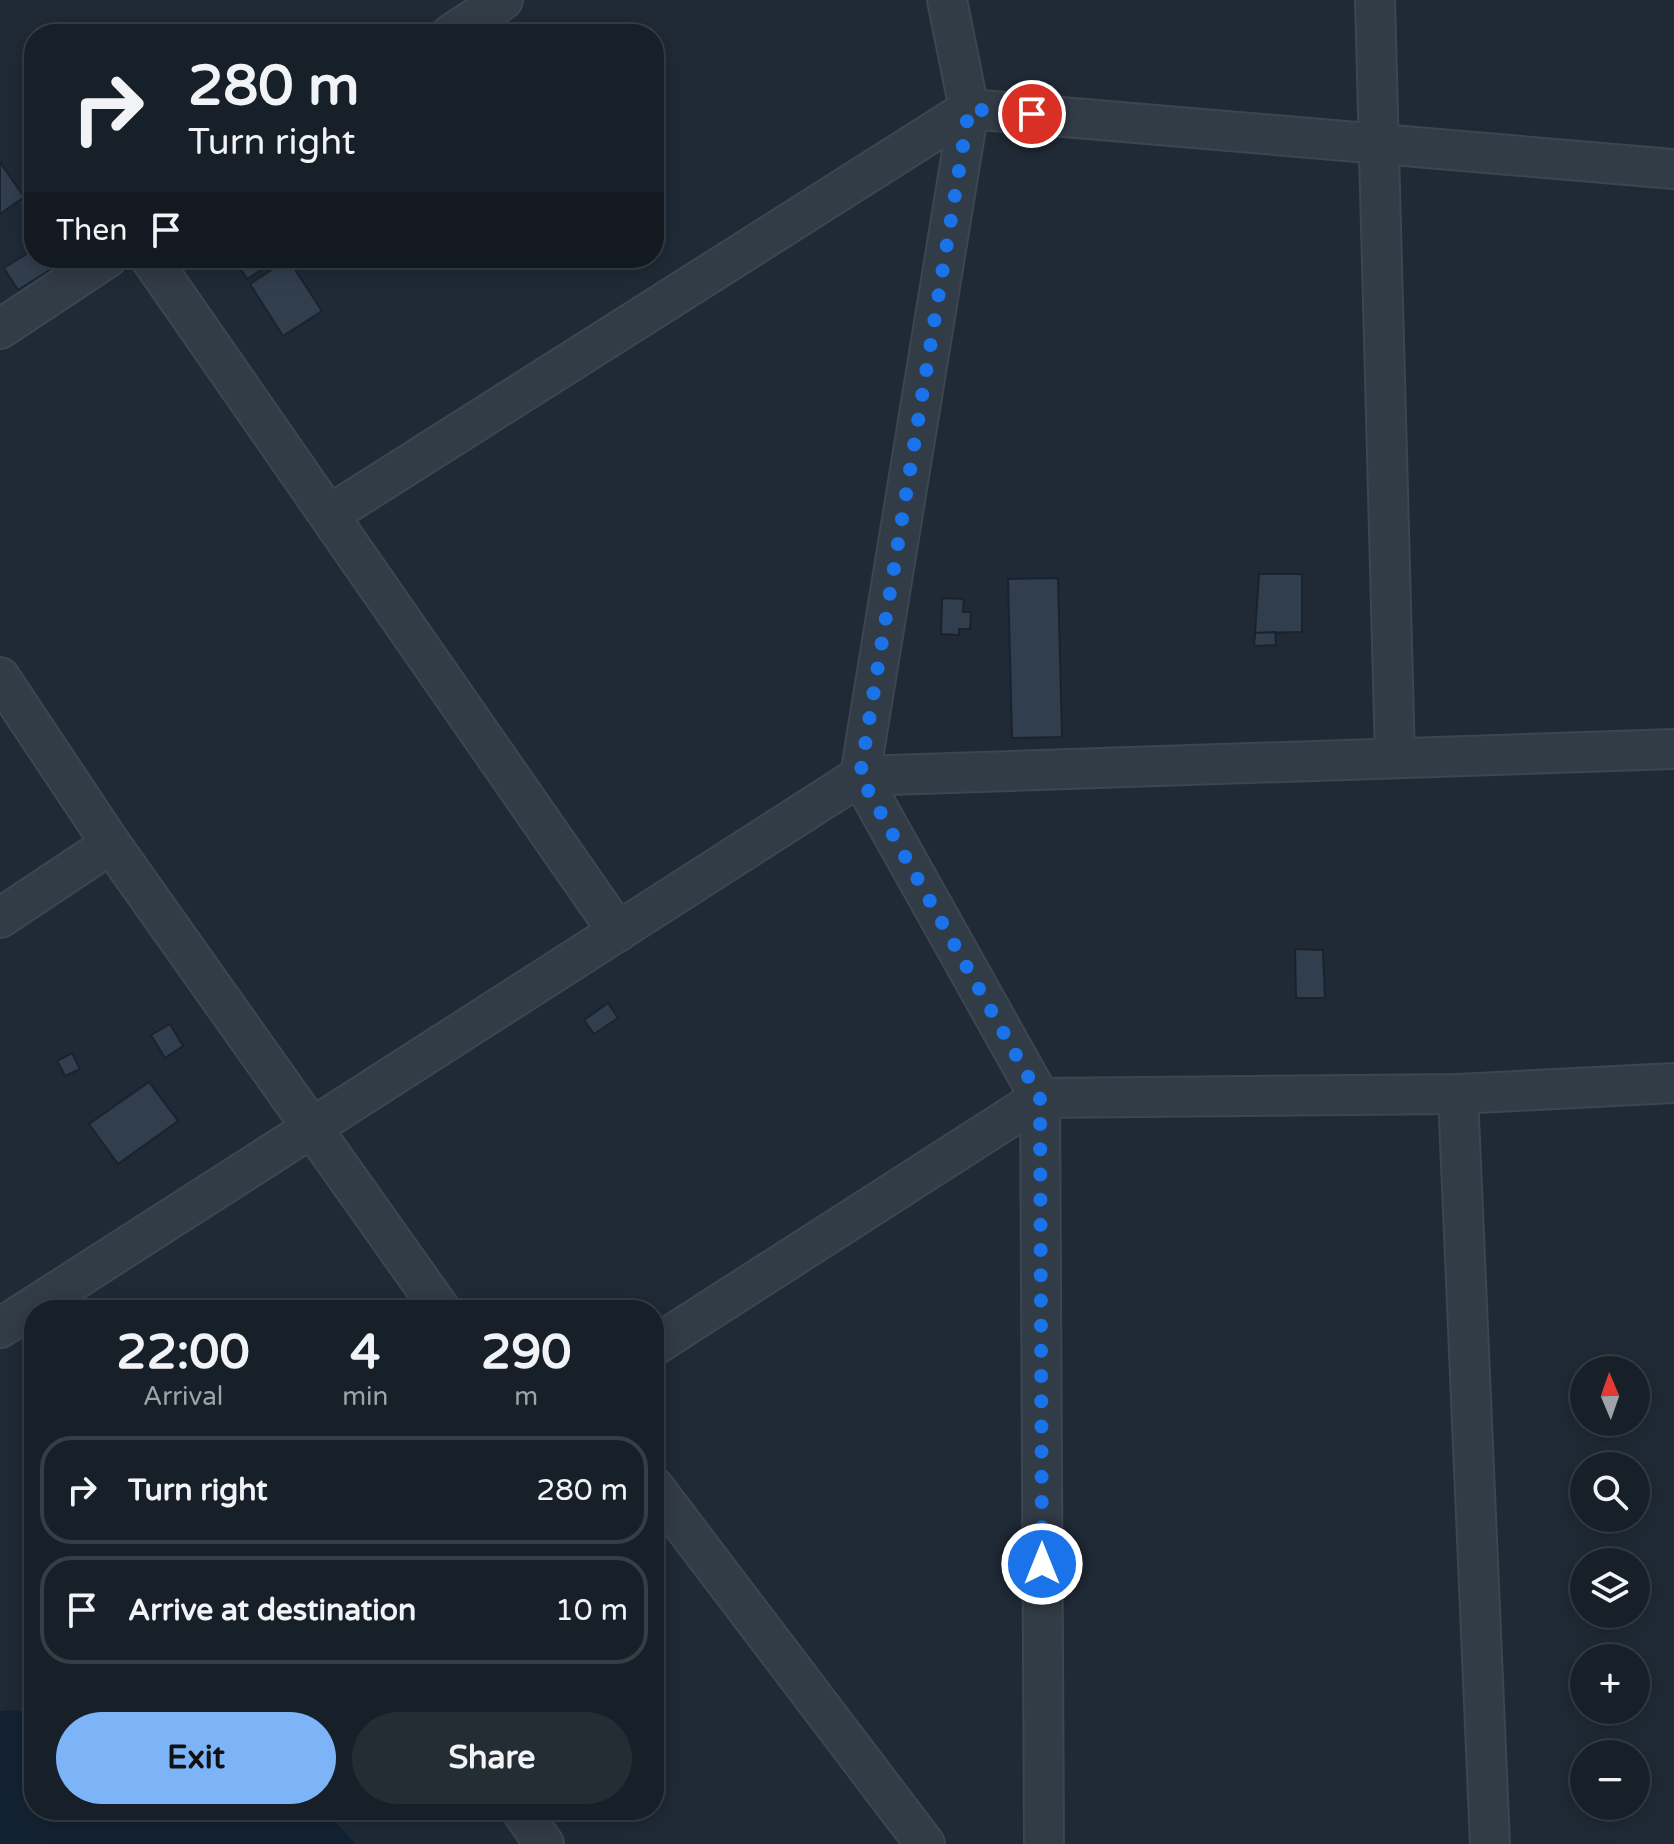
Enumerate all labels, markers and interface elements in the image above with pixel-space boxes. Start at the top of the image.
text: 280 m [188,53,359,120]
icon: right [56,56,160,160]
pin [998,80,1066,148]
icon: arrive [1010,92,1054,136]
text: Turn right [188,121,355,164]
icon: arrive [144,208,188,252]
text: Then [56,212,128,249]
text: 22:00 [117,1324,250,1382]
text: 4 [350,1324,380,1382]
text: 290 [481,1324,571,1382]
north arrow [1570,1356,1650,1436]
map controls [1570,1356,1650,1820]
text: Arrival [143,1381,223,1412]
text: min [342,1381,388,1412]
text: m [514,1381,538,1412]
button: search [1570,1452,1650,1532]
icon: right [60,1468,104,1512]
text: Turn right [128,1472,268,1509]
text: 280 m [536,1472,628,1509]
position arrow [1000,1522,1084,1606]
button: layers [1570,1548,1650,1628]
icon: arrive [60,1588,104,1632]
text: Arrive at destination [128,1592,416,1629]
text: 10 m [555,1592,628,1629]
button: + [1570,1644,1650,1724]
button: Exit [56,1712,336,1804]
button: Share [352,1712,632,1804]
button: − [1570,1740,1650,1820]

